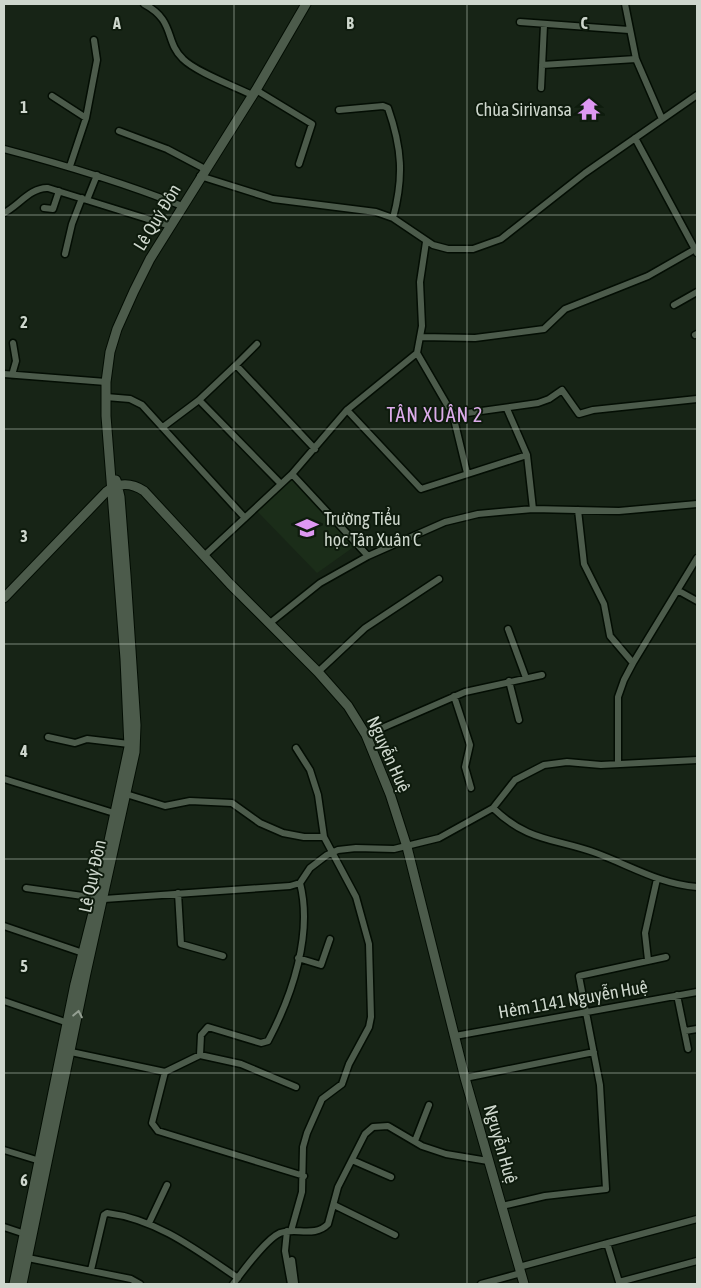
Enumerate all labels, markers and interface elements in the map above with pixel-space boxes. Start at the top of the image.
text: A [112,14,121,32]
text: B [346,14,354,32]
text: C [580,14,588,32]
temple icon: Chùa Sirivansa [576,96,602,122]
text: 1 [20,98,28,116]
place label: Chùa Sirivansa [475,99,572,120]
street label: Lê Quý Đôn [129,180,185,254]
text: 2 [20,313,28,331]
district label: TÂN XUÂN 2 [387,403,483,426]
place label: Trường Tiểu học Tân Xuân C [324,507,421,550]
school or university icon: Trường Tiểu học Tân Xuân C [294,515,320,541]
text: 3 [20,527,28,545]
street label: Nguyễn Huệ [363,713,415,795]
text: 4 [19,742,28,760]
street label: Lê Quý Đôn [74,838,110,914]
text: 5 [20,957,28,975]
street label: Hẻm 1141 Nguyễn Huệ [497,976,649,1022]
one-way arrow [72,1009,83,1018]
street label: Nguyễn Huệ [480,1102,522,1186]
text: 6 [20,1171,28,1189]

